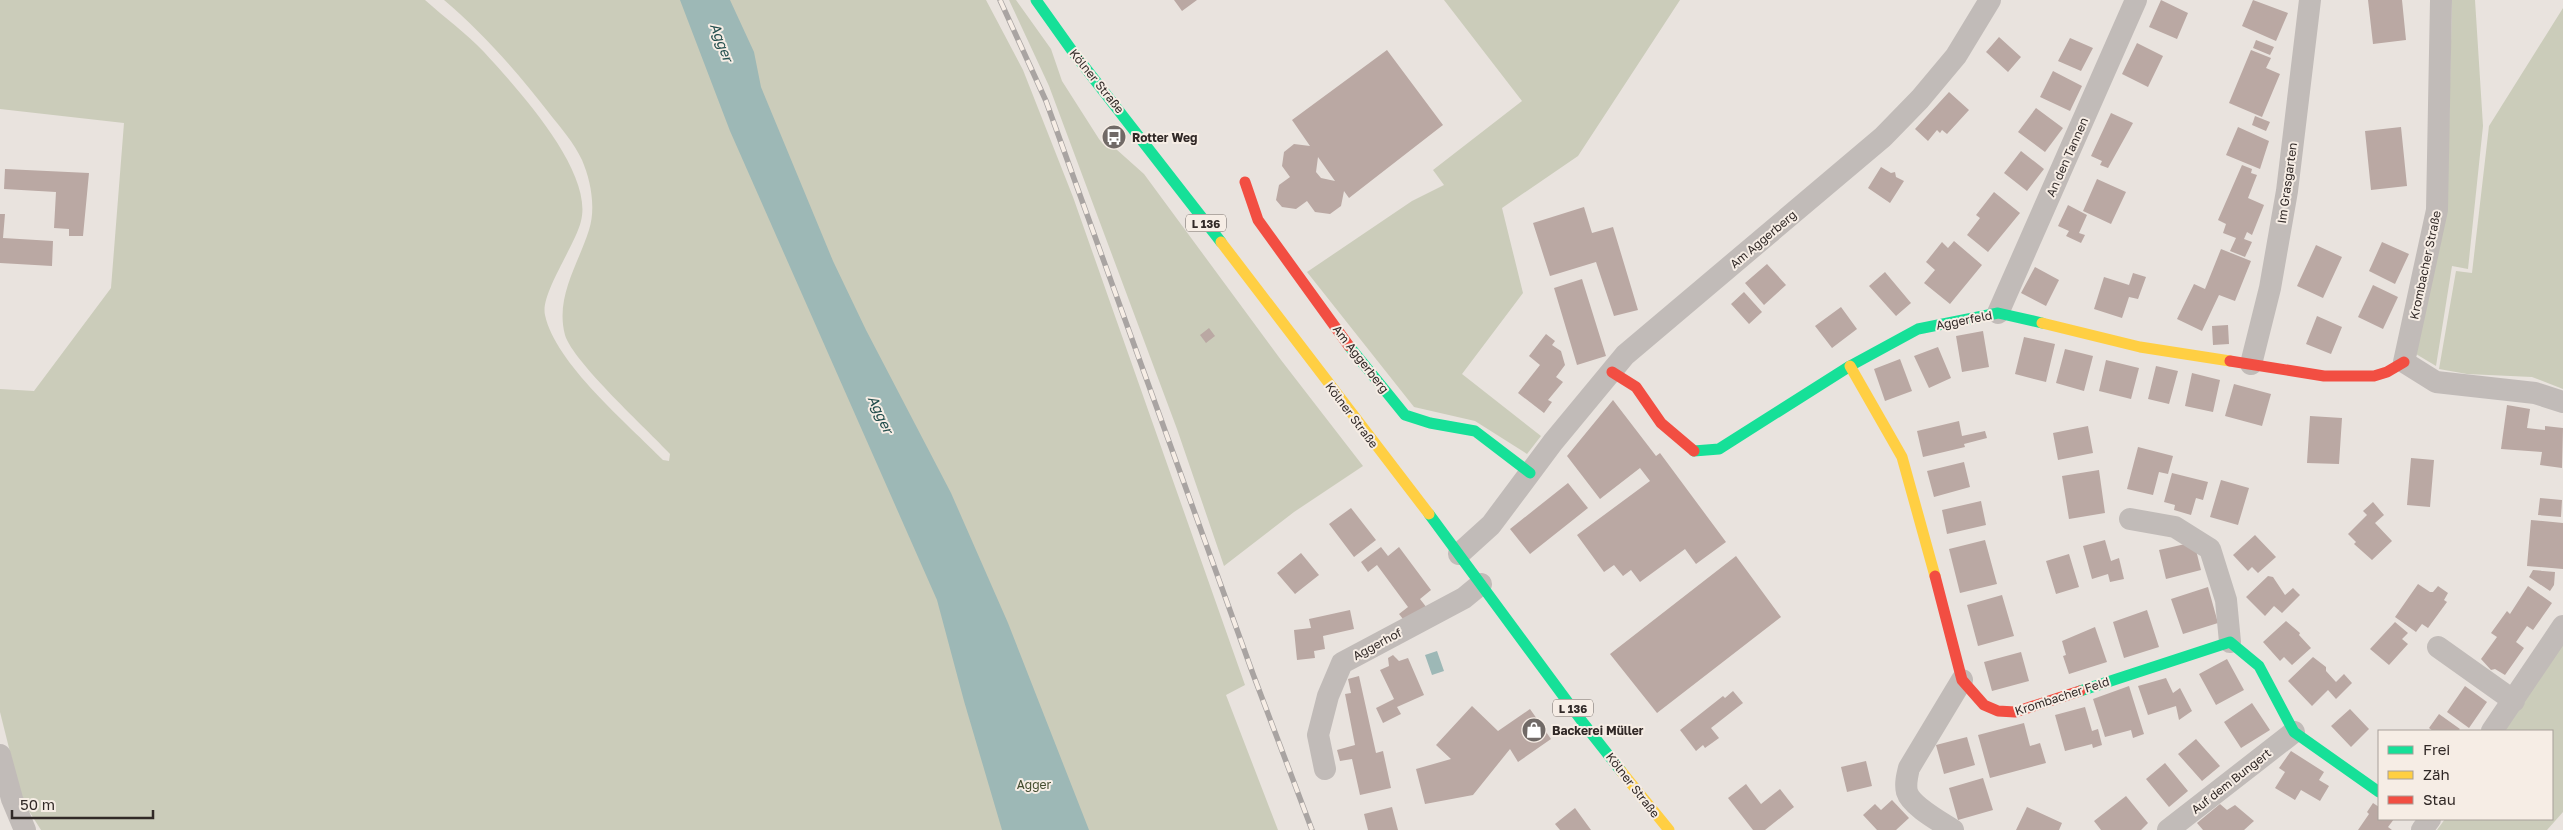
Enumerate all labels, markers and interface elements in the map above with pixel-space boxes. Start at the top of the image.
water label: Agger [707,20,738,66]
street label: Kölner Straße [1066,46,1128,116]
street label: An den Tannen [2043,115,2091,199]
bus stop icon: Rotter Weg [1101,124,1127,150]
place label: Rotter Weg [1132,130,1197,145]
street label: Im Grasgarten [2274,141,2300,225]
street label: Am Aggerberg [1727,207,1799,271]
street label: Krombacher Straße [2406,209,2444,321]
road number: L 136 [1186,214,1226,232]
street label: Aggerfeld [1935,307,1993,333]
street label: Am Aggerberg [1330,322,1392,396]
street label: Kölner Straße [1322,379,1382,451]
water label: Agger [865,392,898,438]
street label: Aggerhof [1350,625,1405,663]
street label: Krombacher Feld [2013,674,2111,718]
road number: L 136 [1553,700,1593,716]
shop icon: Backerei Müller [1521,717,1547,743]
place label: Backerei Müller [1552,723,1644,738]
legend [2378,730,2553,820]
text: Frei [2423,740,2450,758]
street label: Auf dem Bungert [2188,745,2274,817]
street label: Kölner Straße [1603,749,1663,821]
text: Zäh [2423,765,2450,783]
park label: Agger [1017,777,1051,792]
scale bar [12,788,154,820]
text: Stau [2423,790,2456,808]
text: 50 m [20,795,55,813]

